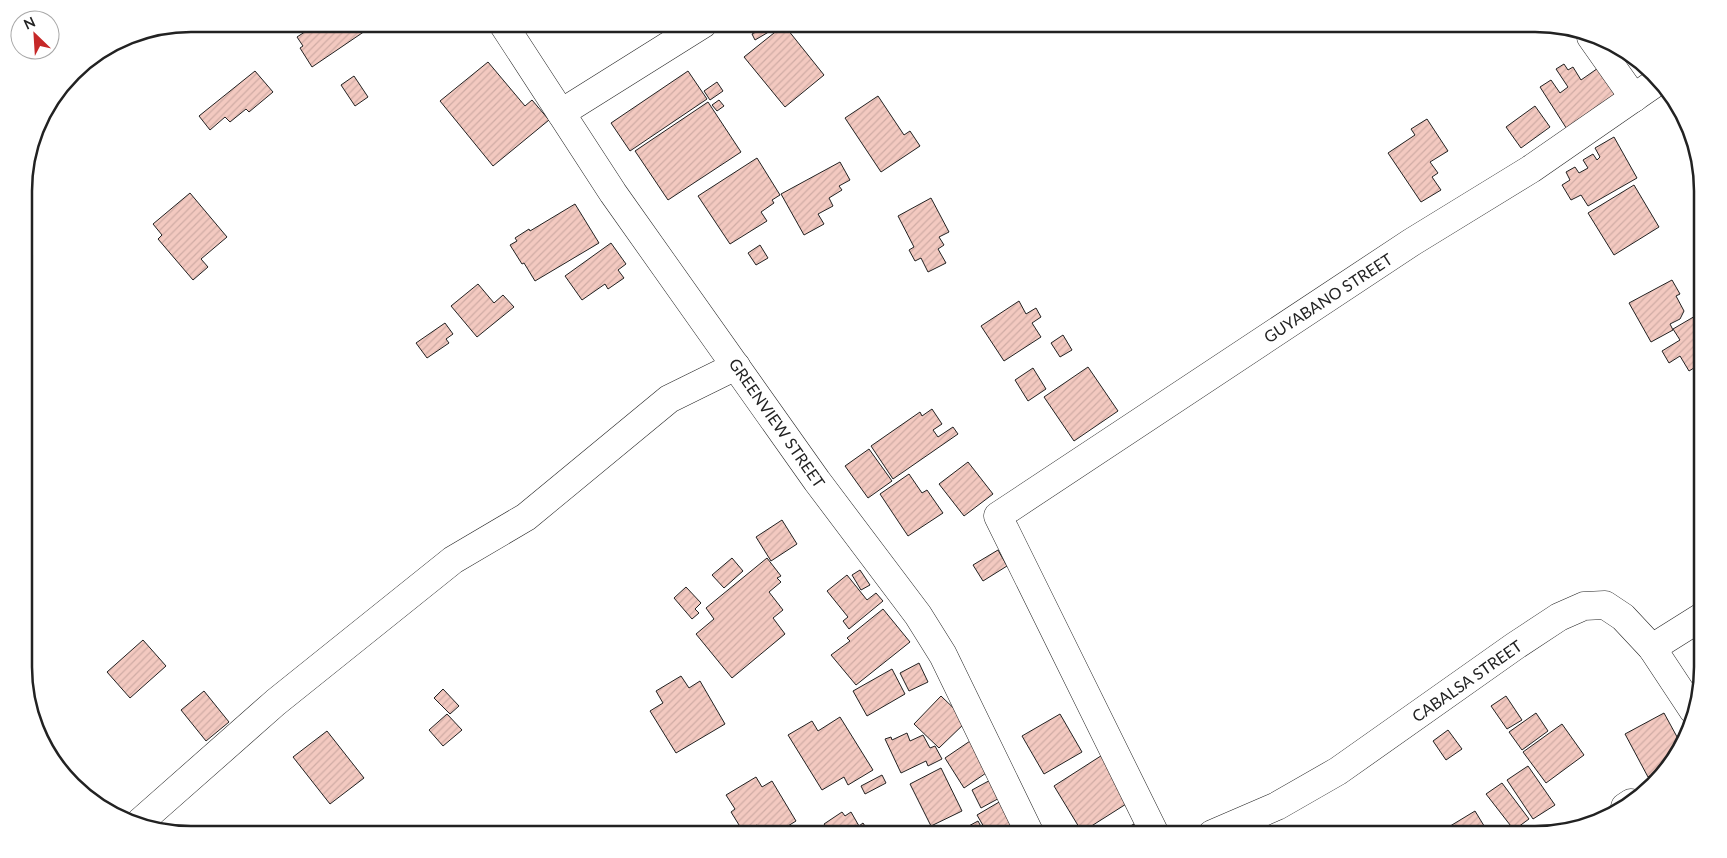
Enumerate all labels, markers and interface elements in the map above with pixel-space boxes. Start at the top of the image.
north arrow [10,10,60,60]
text: N [21,13,38,33]
street label: GUYABANO STREET [1260,249,1396,346]
street label: GREENVIEW STREET [726,354,830,491]
street label: CABALSA STREET [1408,635,1526,726]

